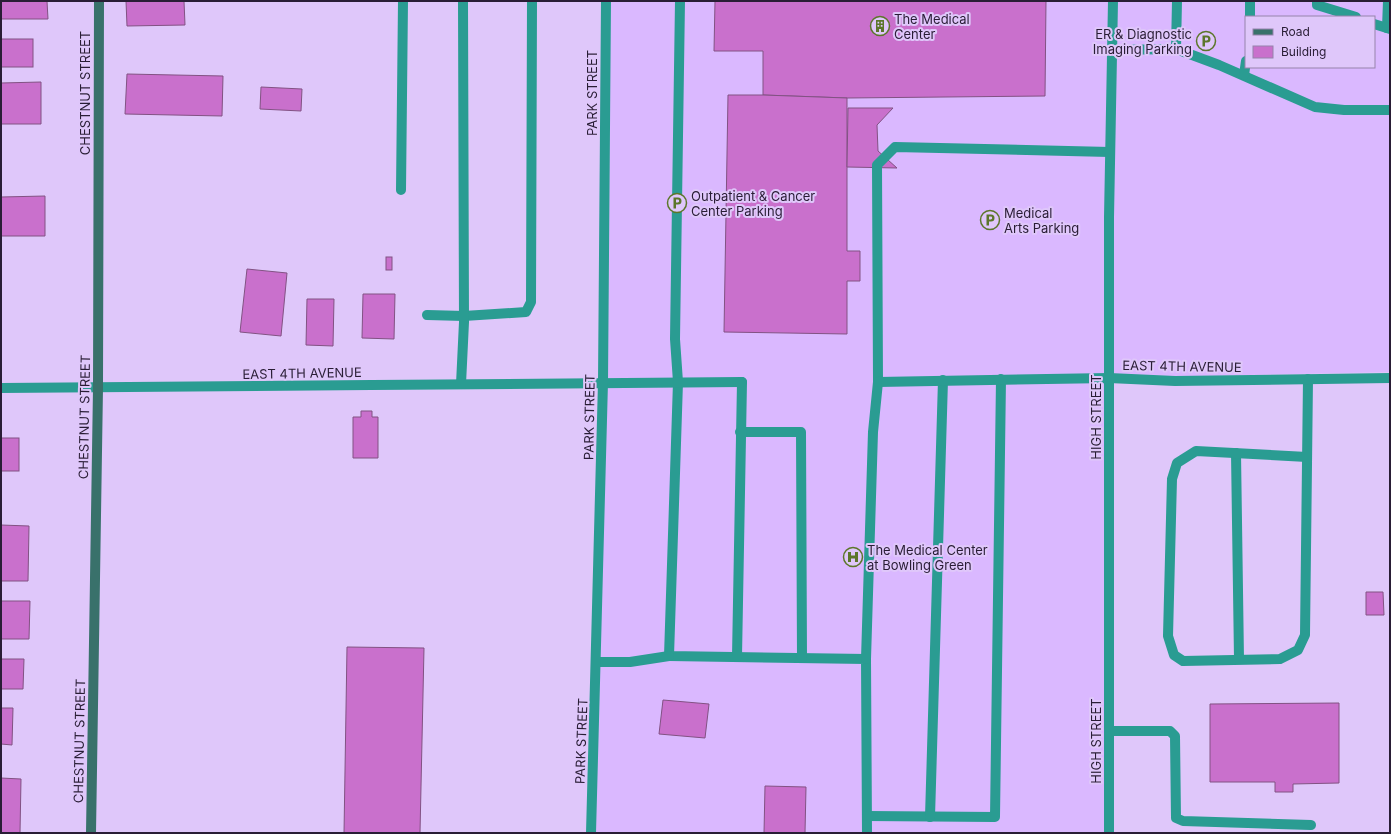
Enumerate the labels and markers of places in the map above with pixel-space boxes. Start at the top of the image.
place label: The Medical Center [894,11,970,42]
building icon: The Medical Center [869,15,891,37]
place label: ER & Diagnostic Imaging Parking [1093,26,1192,57]
parking icon: ER & Diagnostic Imaging Parking [1195,30,1217,52]
place label: Outpatient & Cancer Center Parking [691,188,815,219]
parking icon: Outpatient & Cancer Center Parking [666,192,688,214]
place label: Medical Arts Parking [1004,205,1079,236]
parking icon: Medical Arts Parking [979,209,1001,231]
place label: The Medical Center at Bowling Green [867,542,988,573]
hospital icon: The Medical Center at Bowling Green [842,546,864,568]

